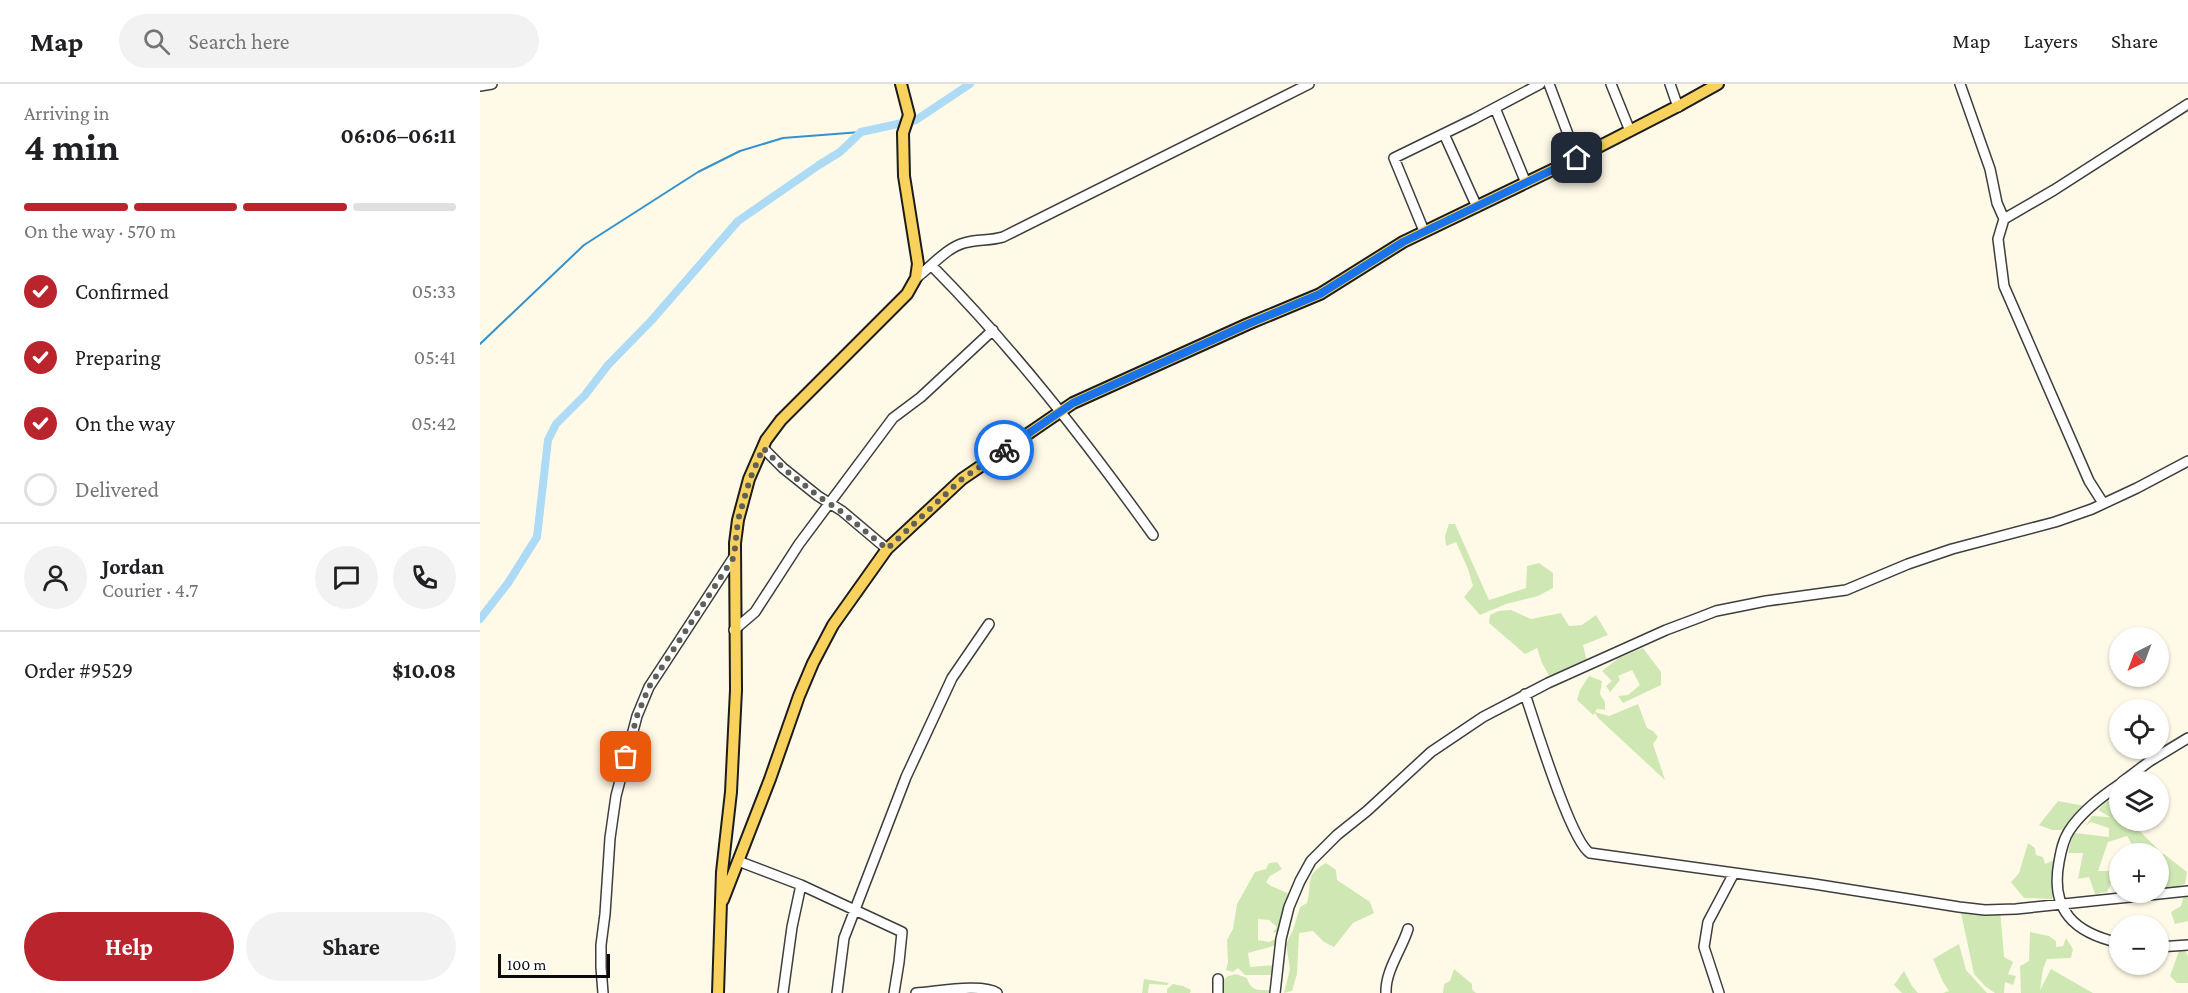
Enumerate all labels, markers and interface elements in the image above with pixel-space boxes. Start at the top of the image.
search box [119,14,539,68]
icon: search [140,25,173,58]
text: Map [30,26,83,57]
text: Search here [188,29,289,54]
text: Map [1952,29,1991,53]
text: Layers [2024,29,2078,53]
text: Share [2111,29,2158,53]
text: Arriving in [24,102,109,124]
text: 06:06–06:11 [340,123,456,148]
text: 4 min [24,125,119,168]
pin [1551,132,1602,183]
icon: home [1560,141,1593,174]
text: On the way · 570 m [24,220,176,242]
icon: check [24,275,57,308]
text: Confirmed [75,279,169,304]
text: 05:33 [412,280,456,302]
icon: check [24,341,57,374]
text: Preparing [75,345,161,370]
text: 05:41 [414,346,456,368]
icon: check [24,407,57,440]
text: On the way [75,411,175,436]
text: 05:42 [411,412,456,434]
courier [974,420,1034,480]
icon: bike [988,434,1021,467]
text: Delivered [75,477,159,502]
button: person [24,546,87,609]
button: chat [315,546,378,609]
button: phone [393,546,456,609]
text: Jordan [102,554,164,579]
text: Courier · 4.7 [102,579,198,601]
north arrow [2109,627,2169,687]
map controls [2109,627,2169,975]
text: Order #9529 [24,658,133,683]
text: $10.08 [392,658,456,683]
button: locate [2109,699,2169,759]
pin [600,731,651,782]
icon: bag [609,740,642,773]
button: layers [2109,771,2169,831]
button: + [2109,843,2169,903]
button: Help [24,912,234,981]
button: Share [246,912,456,981]
button: − [2109,915,2169,975]
scale bar [498,951,610,978]
text: 100 m [507,956,546,973]

